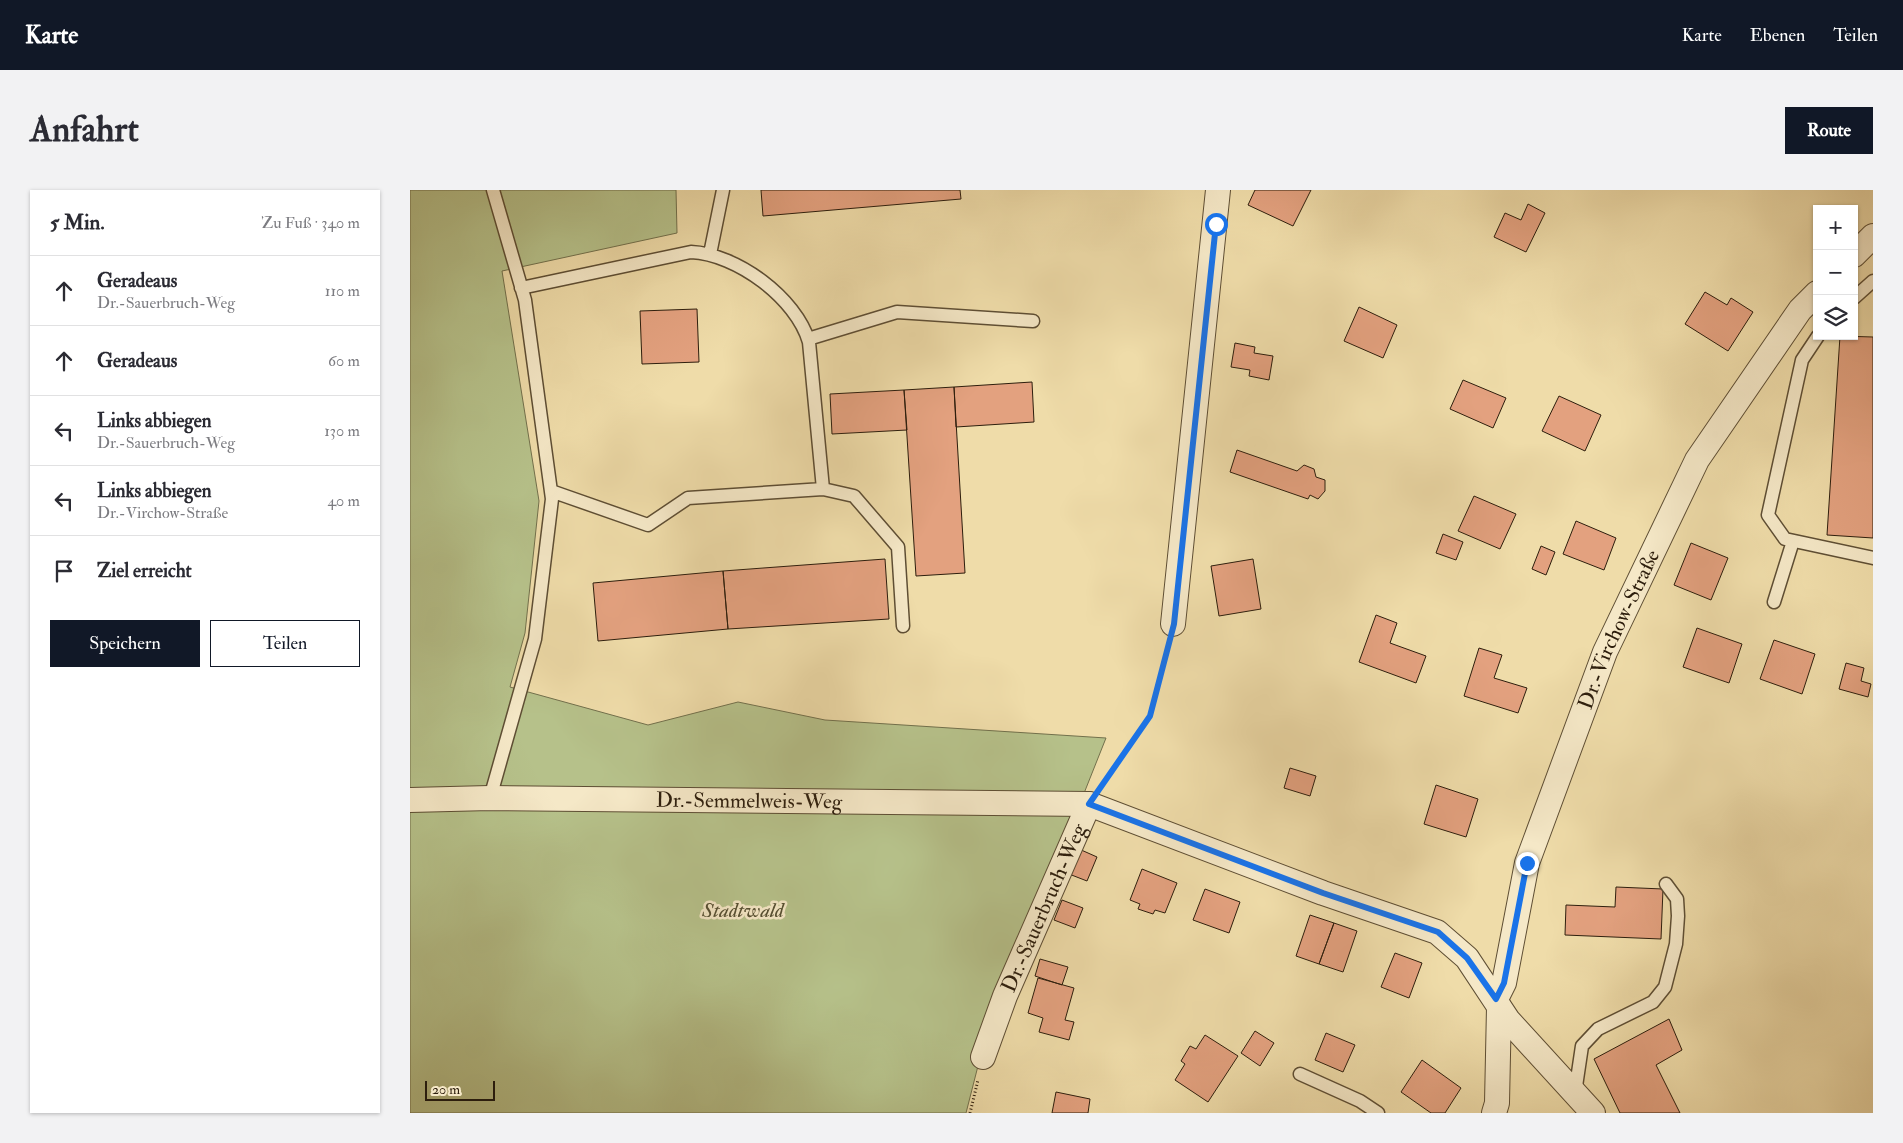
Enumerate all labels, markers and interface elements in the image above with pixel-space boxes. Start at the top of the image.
text: Karte [25,20,78,51]
text: Karte [1682,24,1722,47]
text: Ebenen [1750,24,1805,47]
text: Teilen [1833,24,1878,47]
button: Route [1785,107,1873,154]
text: Anfahrt [30,108,139,152]
map controls [1813,205,1858,340]
button: + [1813,205,1858,250]
text: 5 Min. [50,209,104,236]
text: Zu Fuß · 340 m [261,213,360,233]
route start [1205,213,1228,236]
button: − [1813,250,1858,295]
text: Geradeaus [97,269,177,293]
icon: ahead [50,277,78,305]
text: 110 m [325,281,360,301]
text: Dr.-Sauerbruch-Weg [97,293,235,313]
button: layers [1813,295,1858,340]
icon: ahead [50,347,78,375]
text: Geradeaus [97,349,177,373]
text: 60 m [328,351,360,371]
text: Links abbiegen [97,409,211,433]
icon: left [50,417,78,445]
text: 130 m [324,421,360,441]
text: Dr.-Sauerbruch-Weg [97,433,235,453]
text: Links abbiegen [97,479,211,503]
icon: left [50,487,78,515]
text: 40 m [327,491,360,511]
text: Dr.-Virchow-Straße [97,503,228,523]
street label: Dr.-Virchow-Straße [1571,545,1666,713]
icon: arrive [50,557,78,585]
text: Ziel erreicht [97,559,192,583]
button: Speichern [50,620,200,667]
button: Teilen [210,620,360,667]
street label: Dr.-Semmelweis-Weg [656,786,843,815]
street label: Dr.-Sauerbruch-Weg [995,819,1093,996]
route end [1516,852,1539,875]
park label: Stadtwald [701,897,785,924]
scale bar [425,1078,495,1101]
text: 20 m [432,1081,460,1098]

